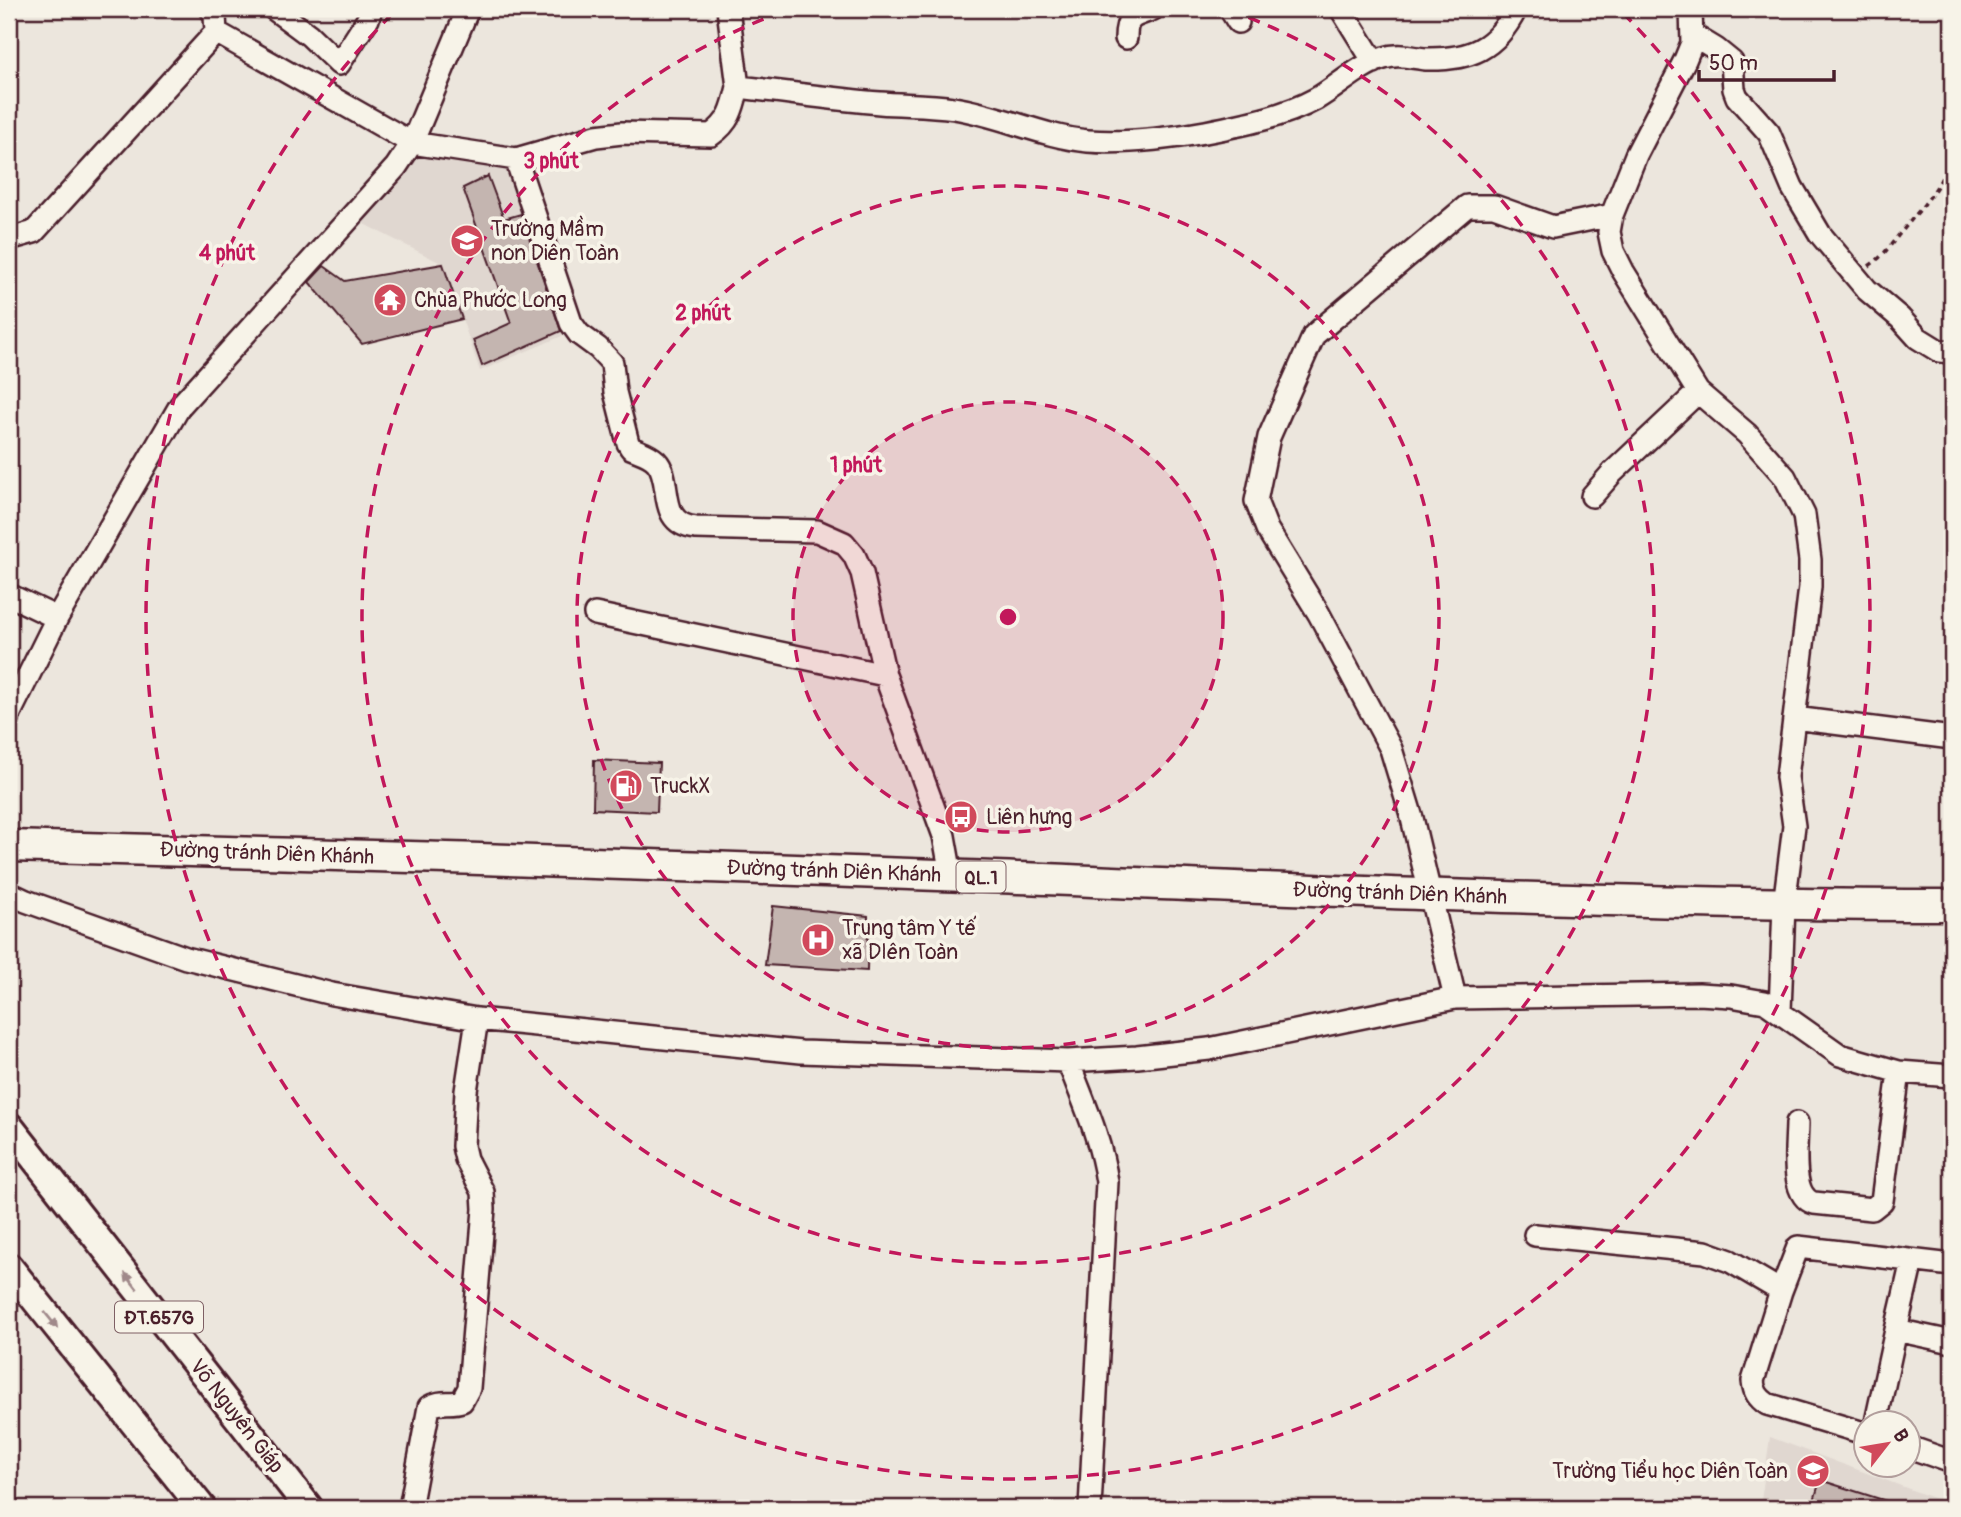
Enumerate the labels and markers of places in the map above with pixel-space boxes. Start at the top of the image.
place label: Trường Mầm non Diên Toàn [491,215,619,267]
school or university icon: Trường Mầm non Diên Toàn [448,222,486,260]
temple icon: Chùa Phước Long [371,281,409,319]
place label: Chùa Phước Long [414,287,567,314]
centre of rings [996,605,1020,629]
fuel station icon: TruckX [607,767,645,805]
place label: TruckX [650,773,710,800]
bus stop icon: Liên hưng [942,798,980,836]
place label: Liên hưng [986,804,1072,831]
place label: Trung tâm Y tế xã DIên Toàn [842,915,977,966]
hospital icon: Trung tâm Y tế xã DIên Toàn [799,921,837,959]
school or university icon: Trường Tiểu học Diên Toàn [1794,1452,1832,1490]
place label: Trường Tiểu học Diên Toàn [1552,1458,1788,1485]

